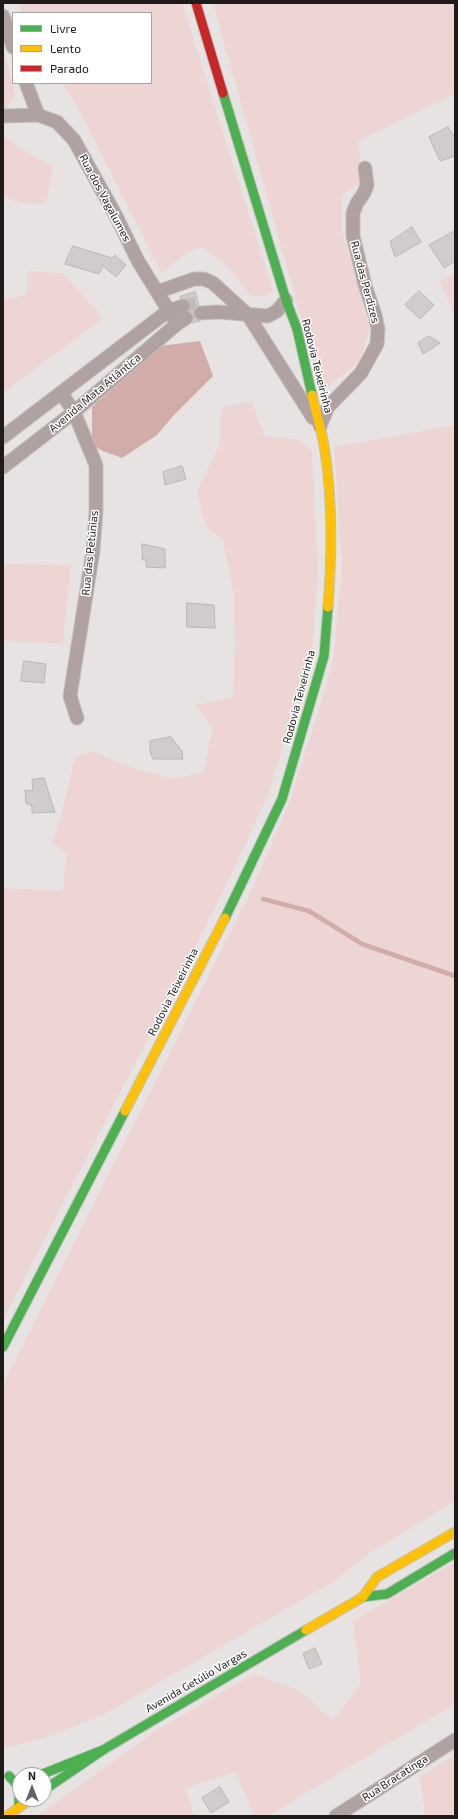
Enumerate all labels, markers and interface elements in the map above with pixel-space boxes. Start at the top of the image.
legend [12,12,152,84]
text: Livre [50,21,77,35]
text: Lento [50,41,81,55]
text: Parado [50,61,89,75]
street label: Rua dos Vagalumes [76,152,134,244]
street label: Rua das Perdizes [348,239,382,325]
street label: Rodovia Teixeirinha [299,318,335,414]
street label: Avenida Mata Atlântica [47,351,143,435]
street label: Rua das Petúnias [79,510,101,596]
street label: Rodovia Teixeirinha [280,649,318,745]
street label: Rodovia Teixeirinha [145,946,201,1038]
street label: Avenida Getúlio Vargas [143,1647,249,1715]
street label: Rua Bracatinga [360,1752,430,1804]
north arrow [12,1767,52,1807]
text: N [28,1769,36,1782]

